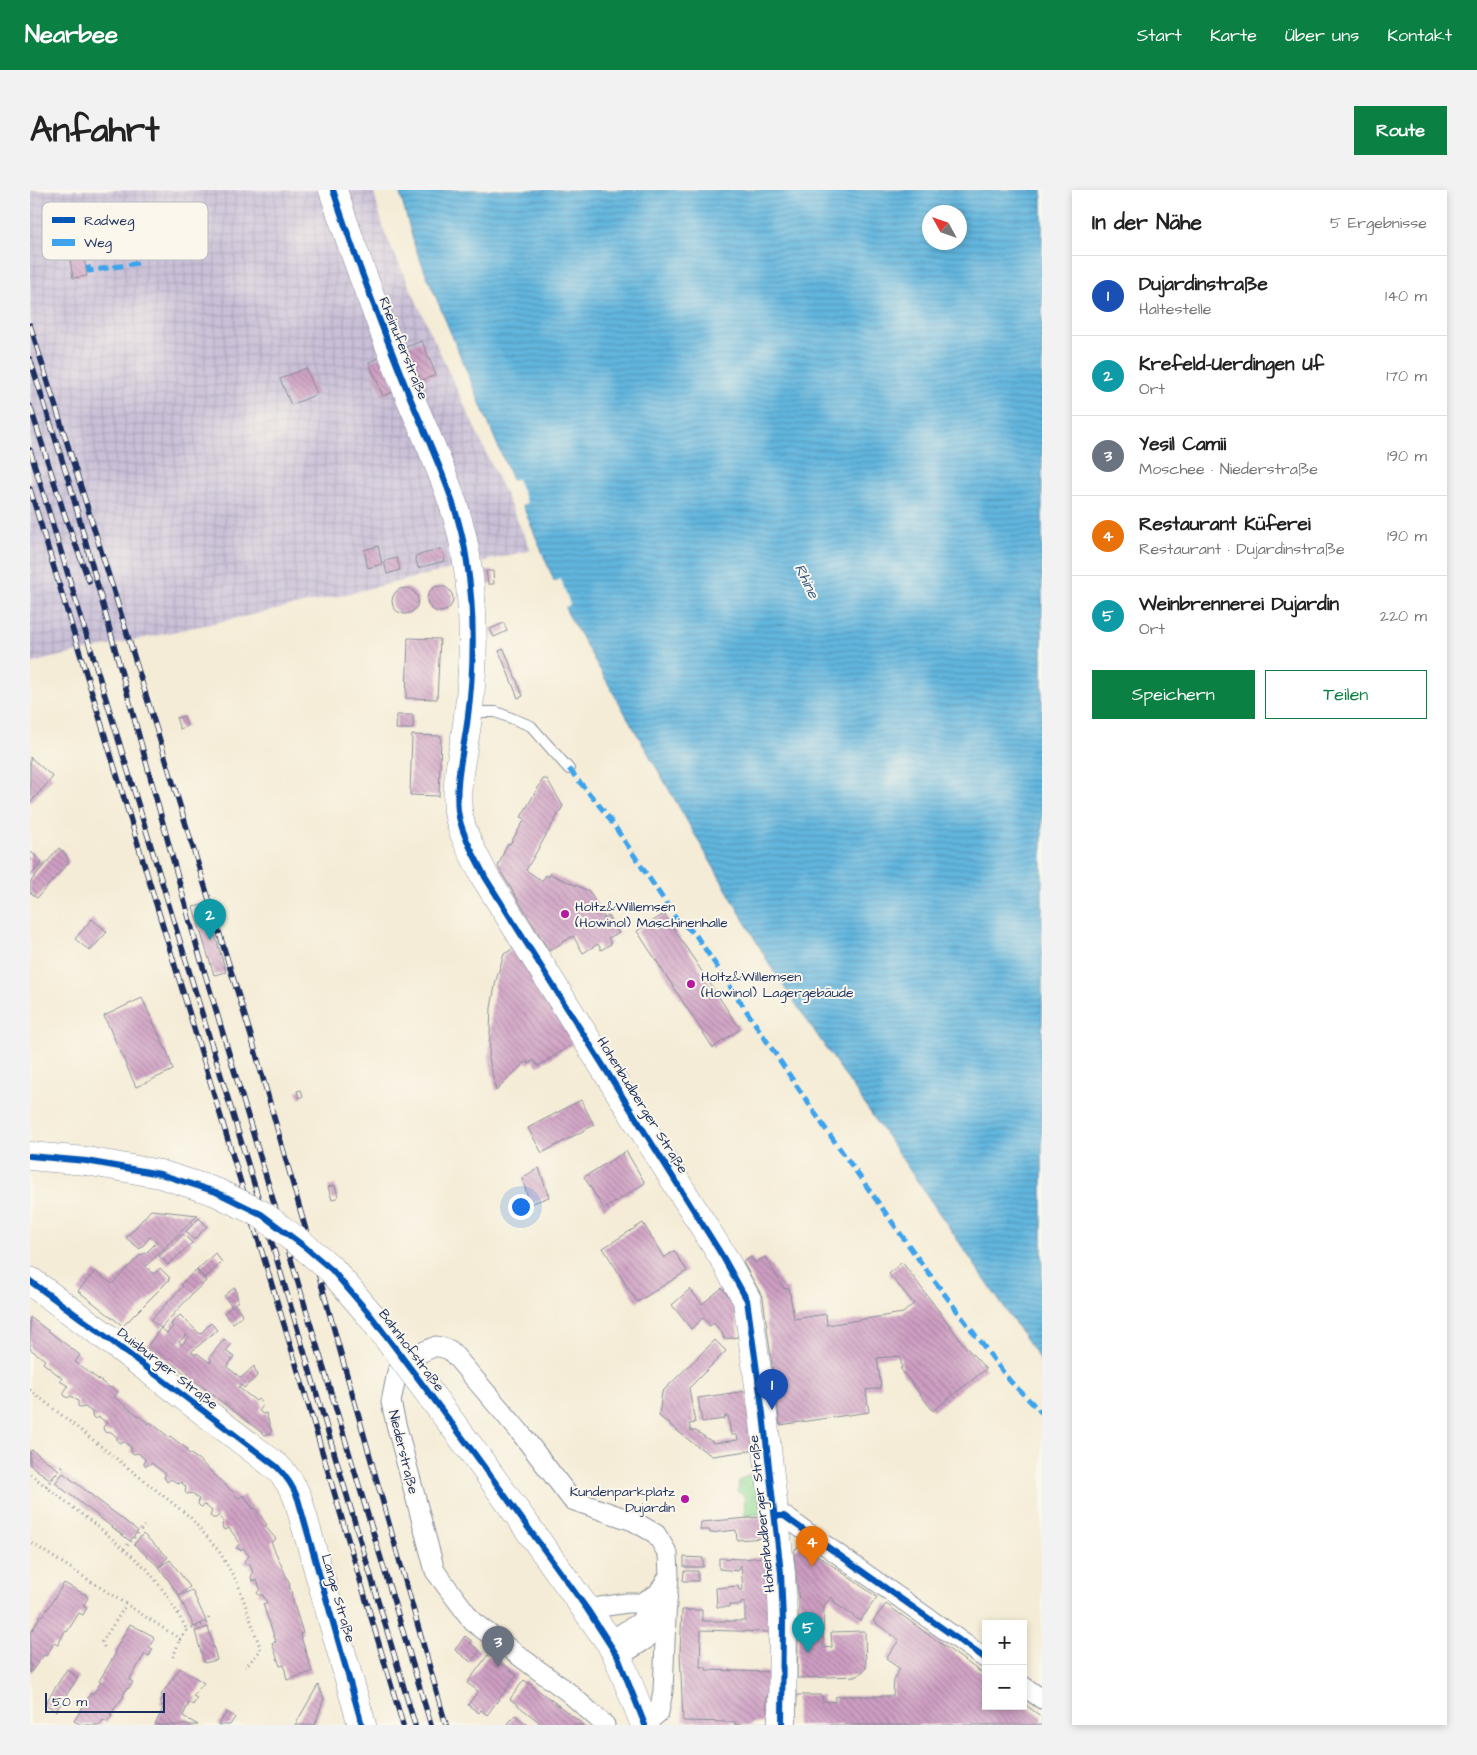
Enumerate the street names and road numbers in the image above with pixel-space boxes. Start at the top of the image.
street label: Rheinuferstraße [373,294,433,403]
street label: Hohenbudberger Straße [592,1033,693,1178]
street label: Bahnhofstraße [373,1305,449,1397]
street label: Duisburger Straße [113,1323,222,1415]
street label: Niederstraße [383,1408,423,1497]
street label: Hohenbudberger Straße [744,1434,780,1594]
street label: Lange Straße [316,1552,360,1645]

